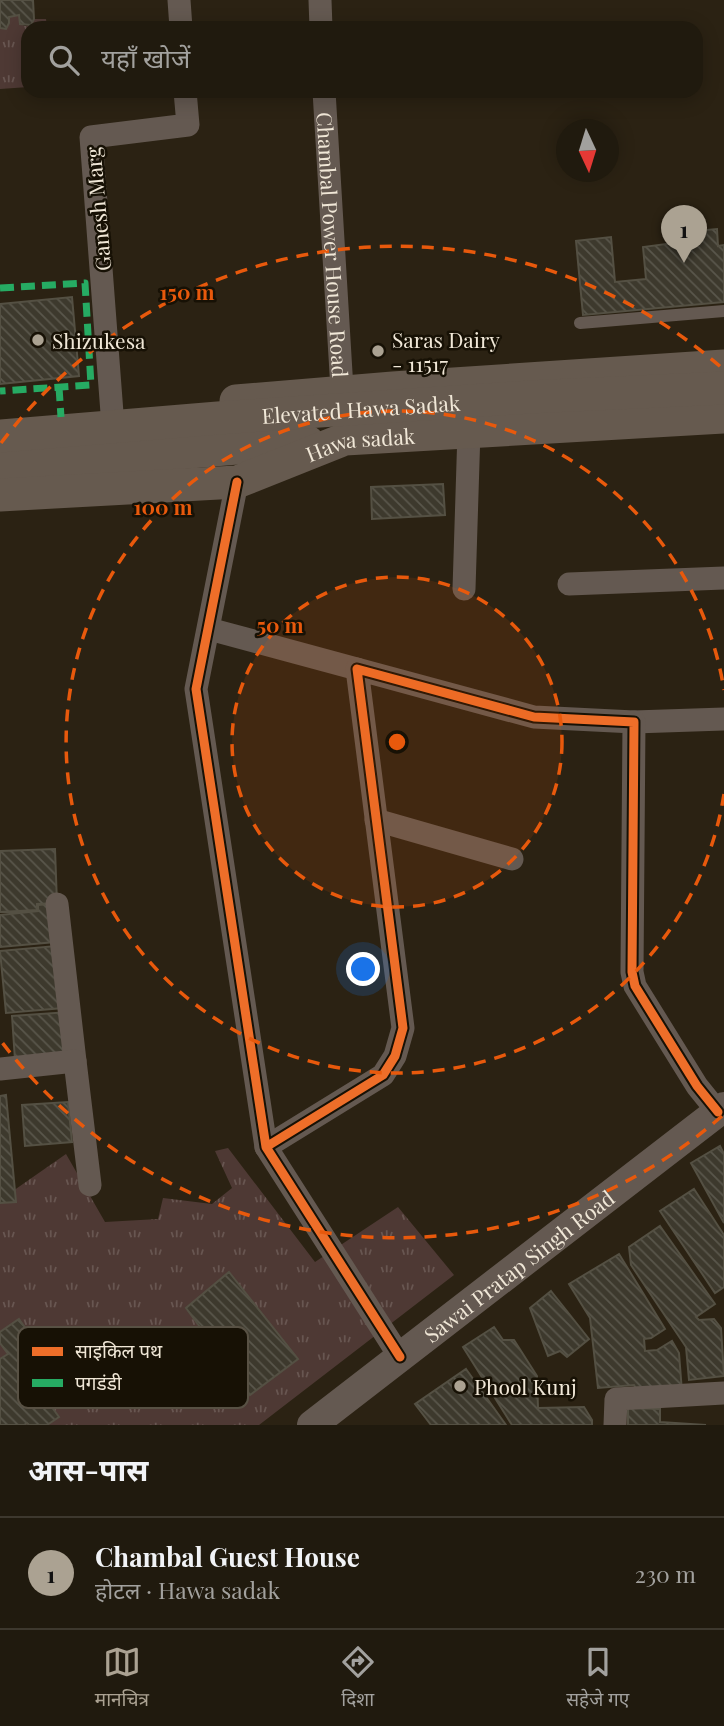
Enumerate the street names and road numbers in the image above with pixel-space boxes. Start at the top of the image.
street label: Chambal Power House Road [311,111,355,378]
street label: Ganesh Marg [78,146,116,272]
street label: Elevated Hawa Sadak [261,388,462,429]
street label: Hawa sadak [301,421,416,467]
street label: Sawai Pratap Singh Road [418,1183,620,1348]

